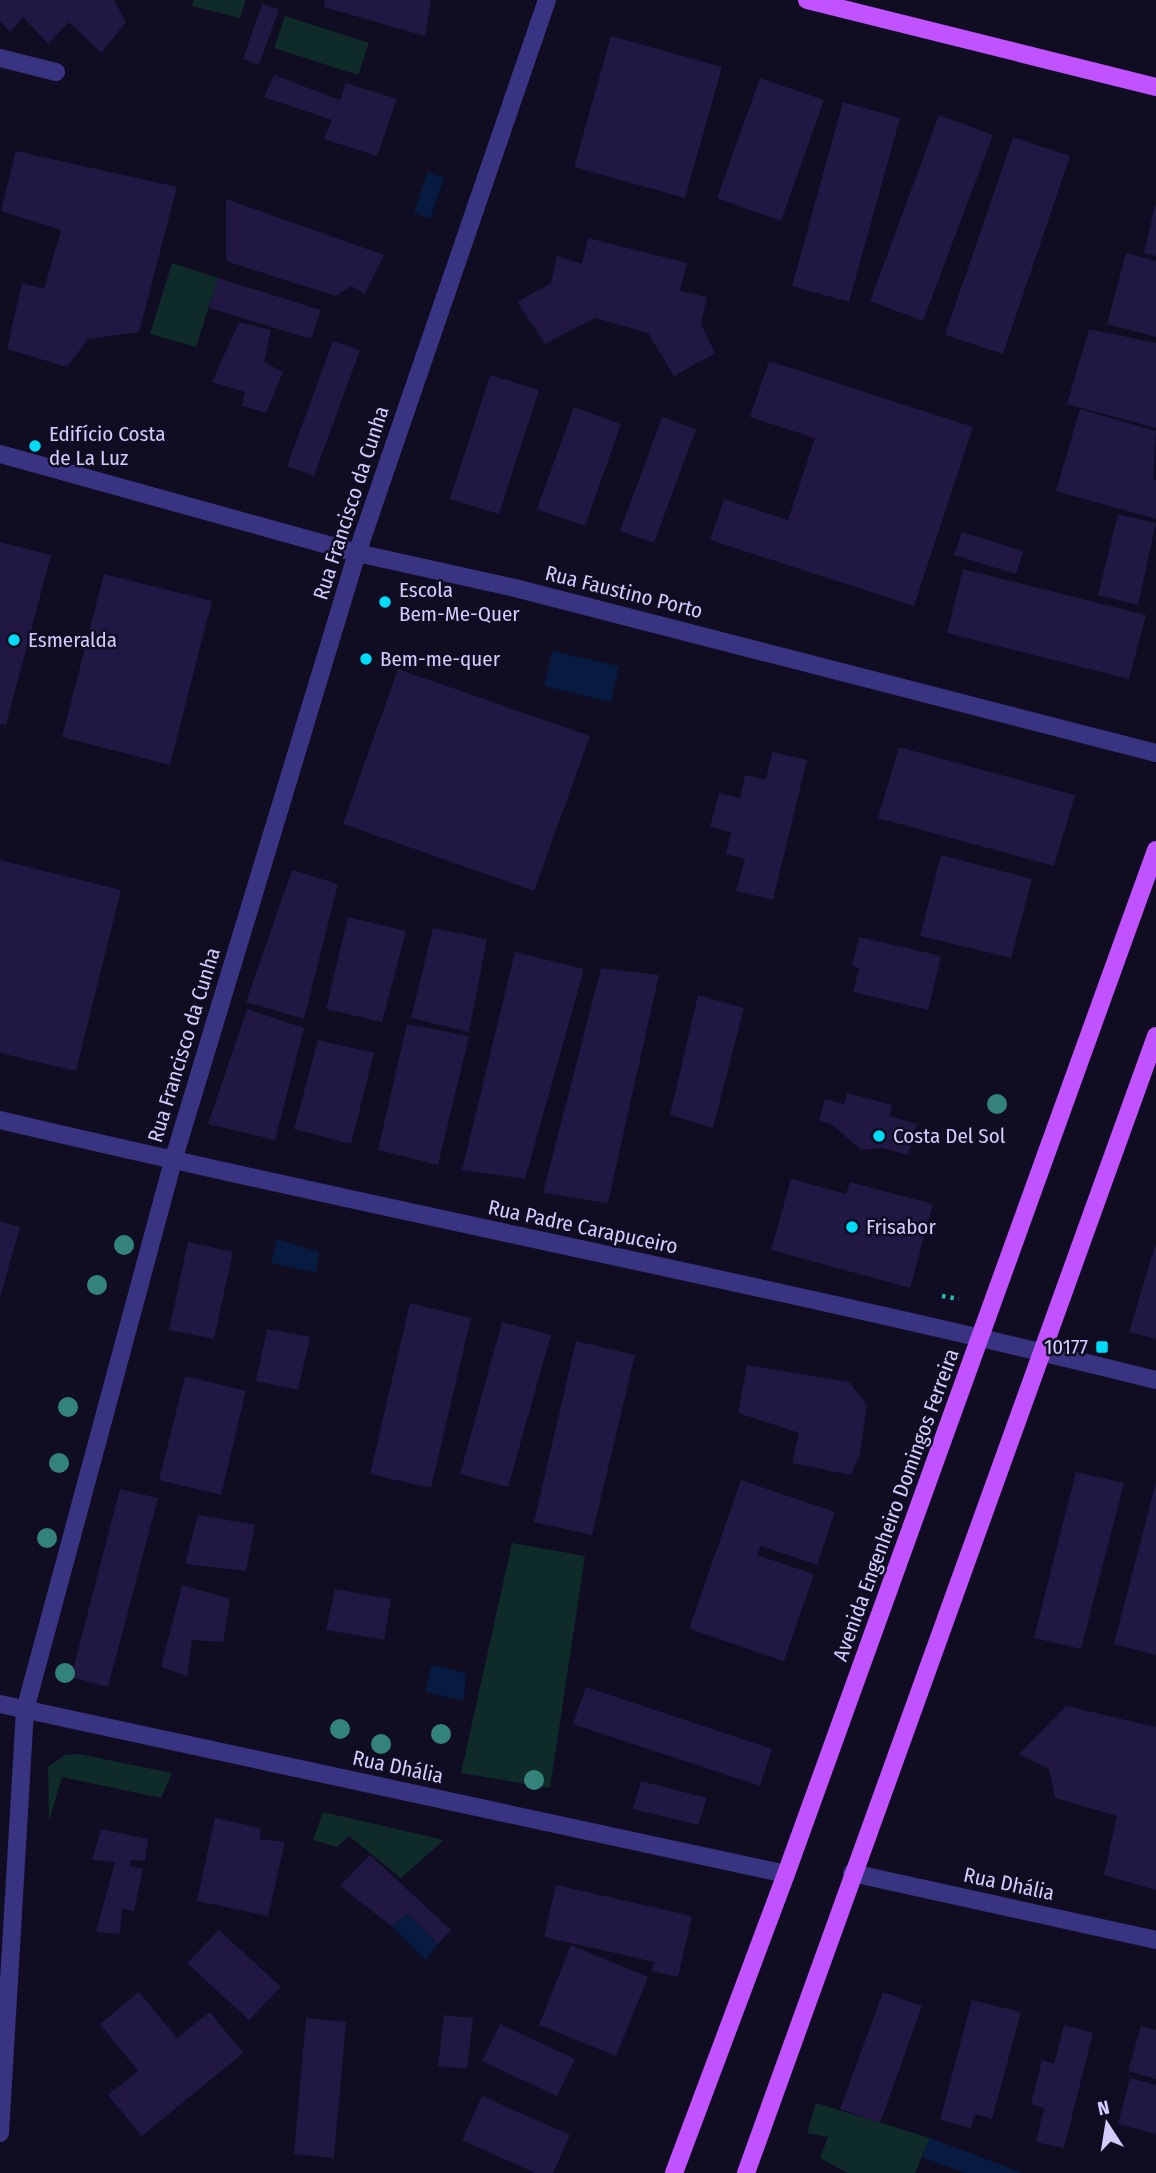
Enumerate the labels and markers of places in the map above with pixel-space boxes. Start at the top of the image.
place label: Edifício Costa de La Luz [49,421,166,471]
marker: Edifício Costa de La Luz [27,438,43,454]
place label: Escola Bem-Me-Quer [399,577,520,627]
marker: Escola Bem-Me-Quer [377,594,393,610]
place label: Esmeralda [28,627,117,653]
marker: Esmeralda [6,632,22,648]
place label: Bem-me-quer [380,646,501,672]
marker: Bem-me-quer [358,651,374,667]
place label: Costa Del Sol [893,1123,1006,1149]
marker: Costa Del Sol [871,1128,887,1144]
place label: Frisabor [866,1214,936,1240]
marker: Frisabor [844,1219,860,1235]
place label: 10177 [1044,1334,1088,1360]
marker: 10177 [1094,1339,1110,1355]

